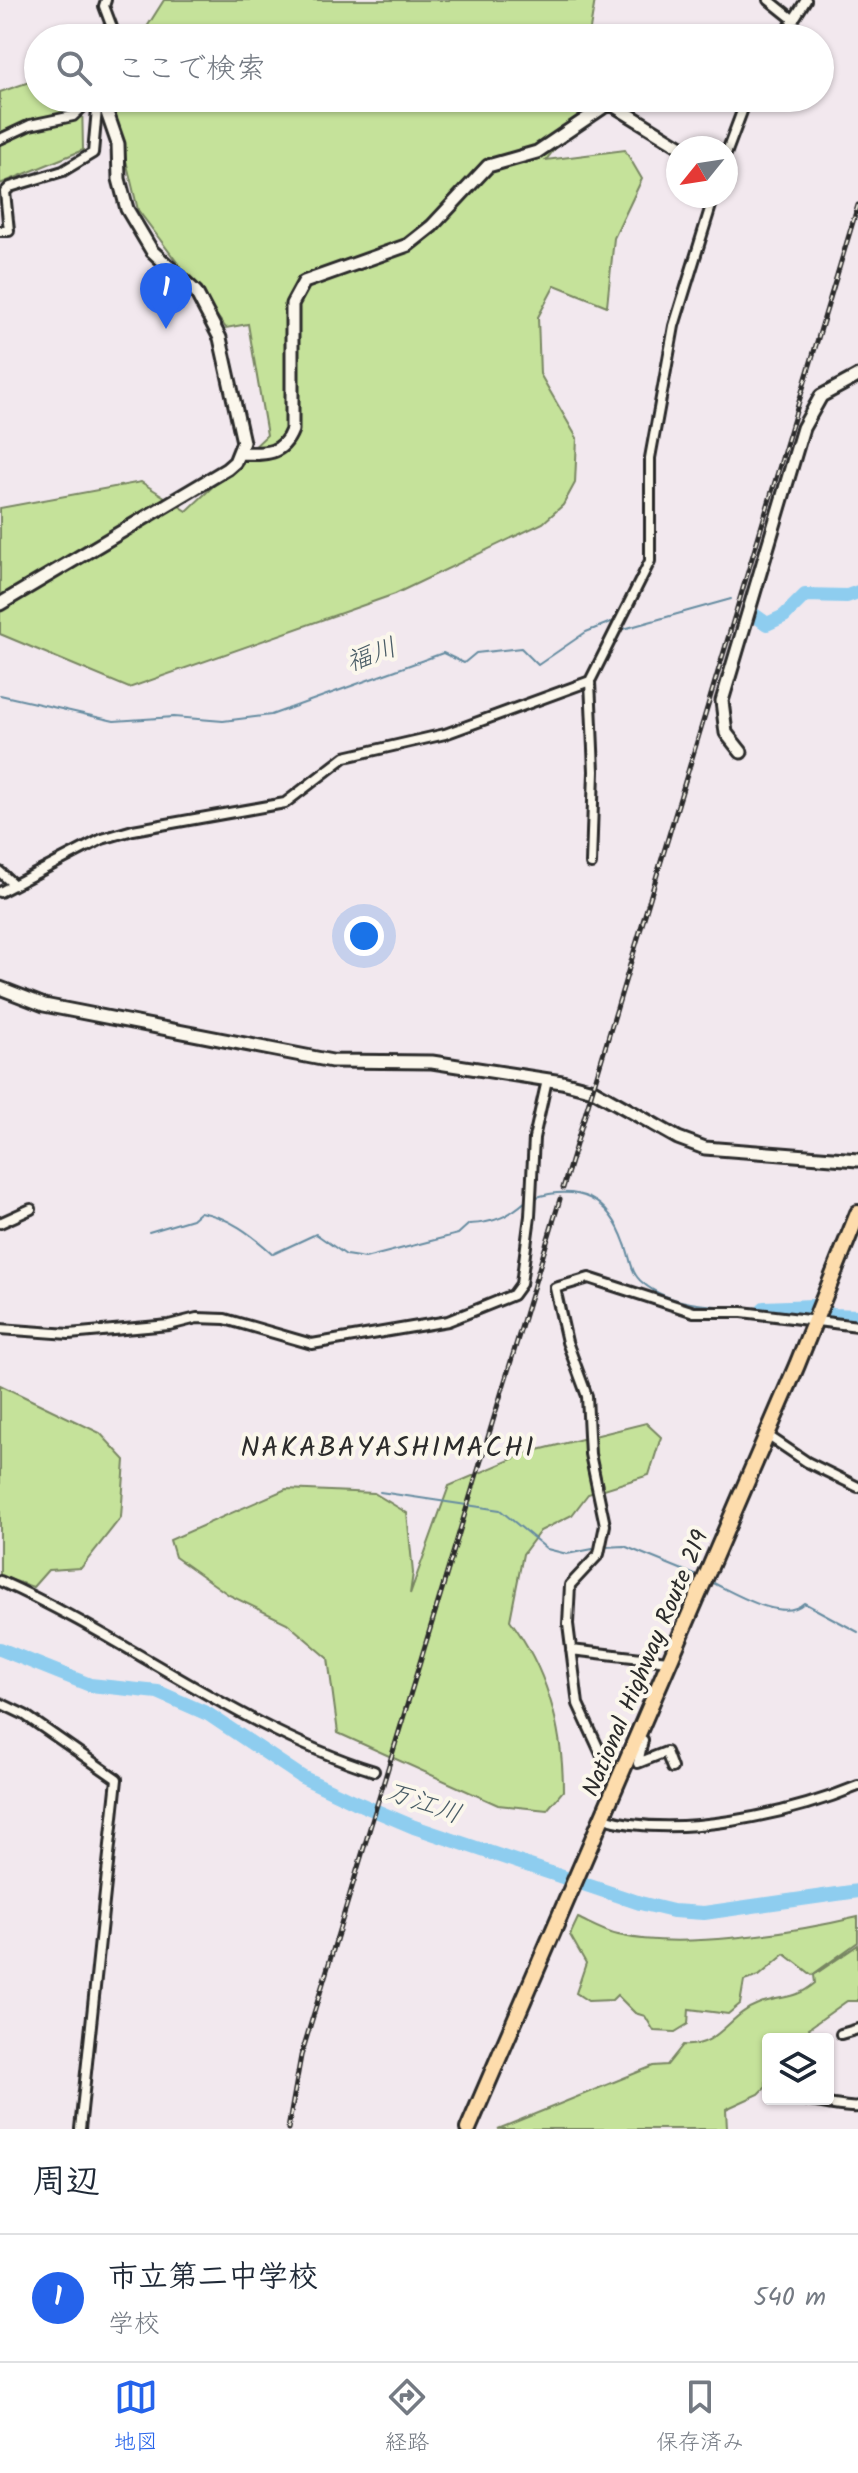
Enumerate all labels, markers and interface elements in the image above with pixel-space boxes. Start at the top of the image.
search box [24,24,834,112]
icon: search [52,46,96,90]
text: ここで検索 [116,46,266,94]
north arrow [666,136,738,208]
pin: 1 [140,263,192,329]
water label: 福川 [340,627,403,685]
your location [344,916,384,956]
district label: NAKABAYASHIMACHI [240,1426,536,1471]
street label: National Highway Route 219 [572,1524,720,1803]
water label: 万江川 [380,1771,467,1836]
map controls [762,2033,834,2105]
button: layers [762,2033,834,2105]
text: 周辺 [32,2156,100,2210]
text: 市立第二中学校 [108,2254,318,2302]
text: 1 [54,2277,62,2319]
text: 540 m [754,2277,826,2319]
text: 学校 [108,2304,160,2346]
tab: 地図 [114,2375,158,2461]
tab: 経路 [385,2375,429,2461]
tab: 保存済み [656,2375,744,2461]

